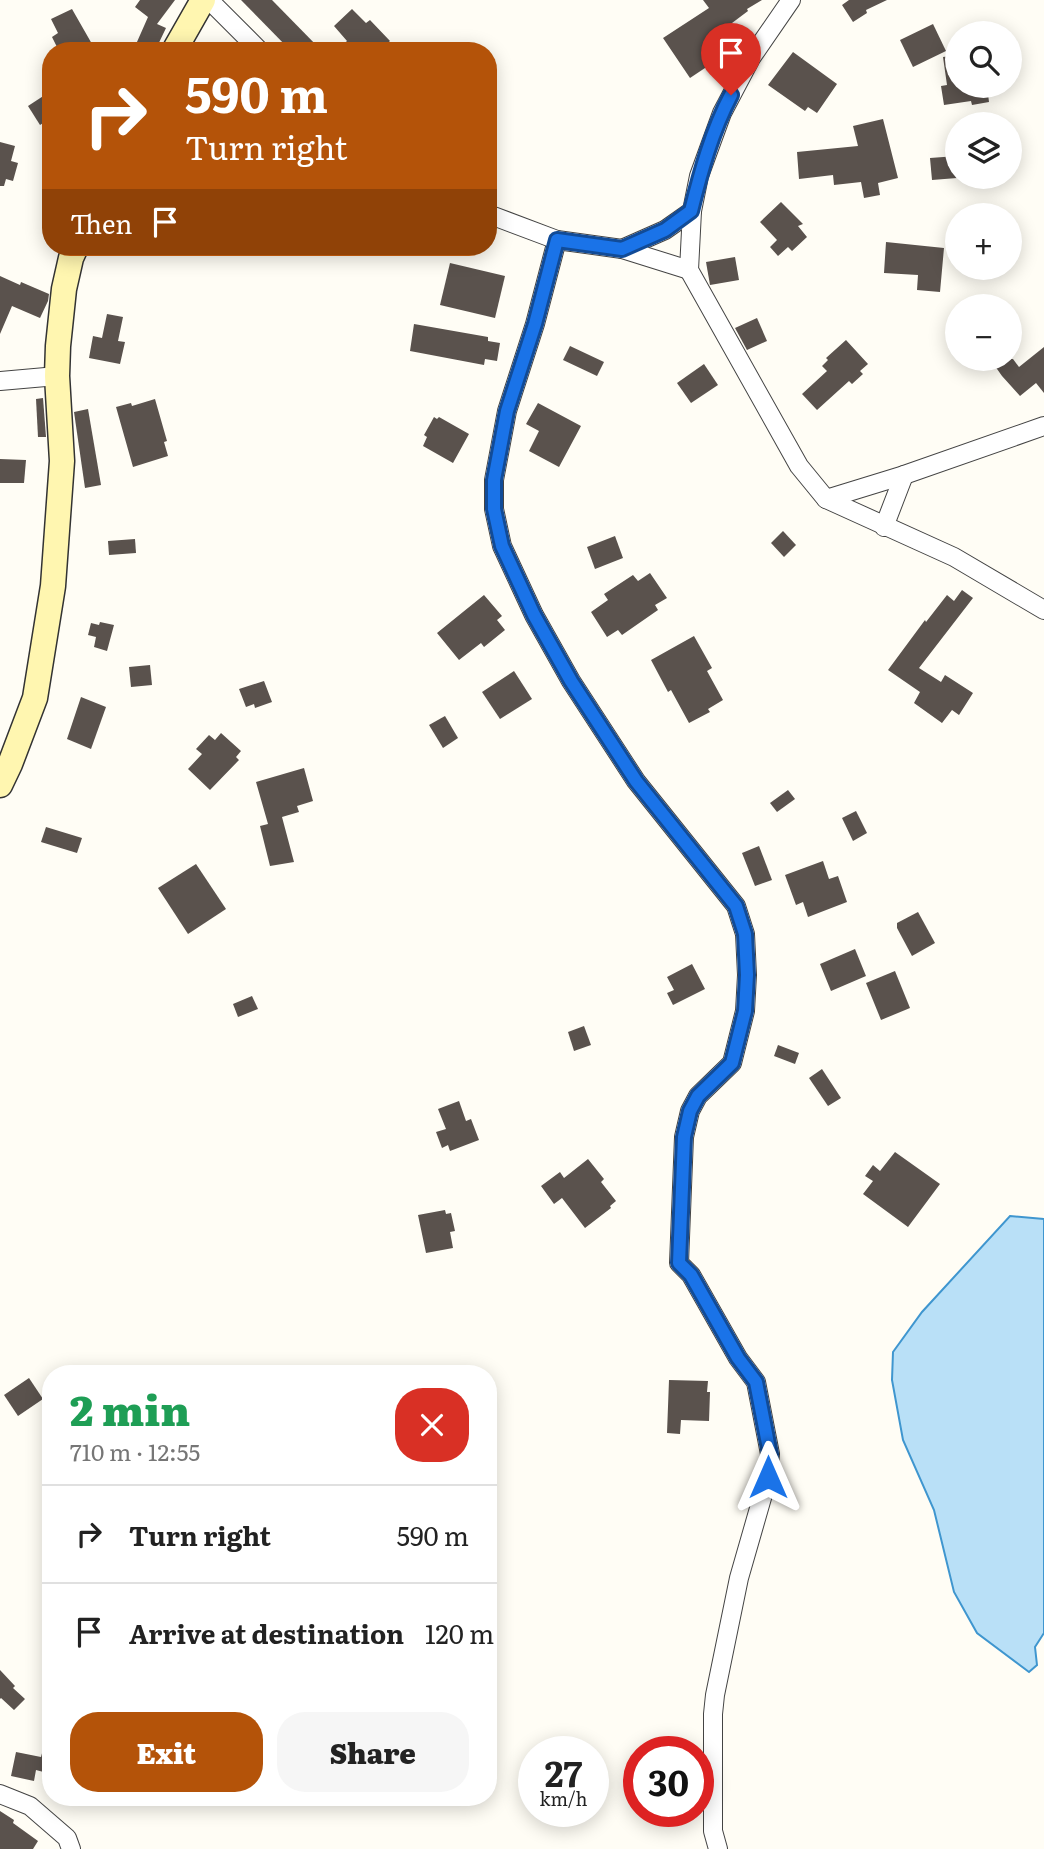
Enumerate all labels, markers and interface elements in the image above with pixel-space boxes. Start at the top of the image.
map controls [945,21,1022,371]
button: search [945,21,1022,98]
pin [701,23,761,95]
icon: arrive [712,34,750,72]
text: 590 m [185,55,328,128]
icon: right [70,70,161,161]
button: layers [945,112,1022,189]
text: Turn right [185,122,347,170]
text: Then [70,203,132,242]
icon: arrive [146,203,184,241]
button: + [945,203,1022,280]
button: − [945,294,1022,371]
text: 2 min [70,1377,190,1439]
button: close [395,1388,469,1462]
text: 710 m · 12:55 [70,1434,200,1468]
position arrow [731,1440,805,1514]
icon: right [70,1515,108,1553]
text: Turn right [129,1515,271,1554]
text: 590 m [397,1515,469,1554]
icon: arrive [70,1613,108,1651]
text: Arrive at destination [129,1613,404,1652]
text: 120 m [425,1613,494,1652]
button: Exit [70,1712,263,1792]
button: Share [277,1712,469,1792]
speed limit sign: 30 [623,1736,714,1827]
text: 27 [545,1746,582,1798]
text: km/h [540,1785,587,1812]

